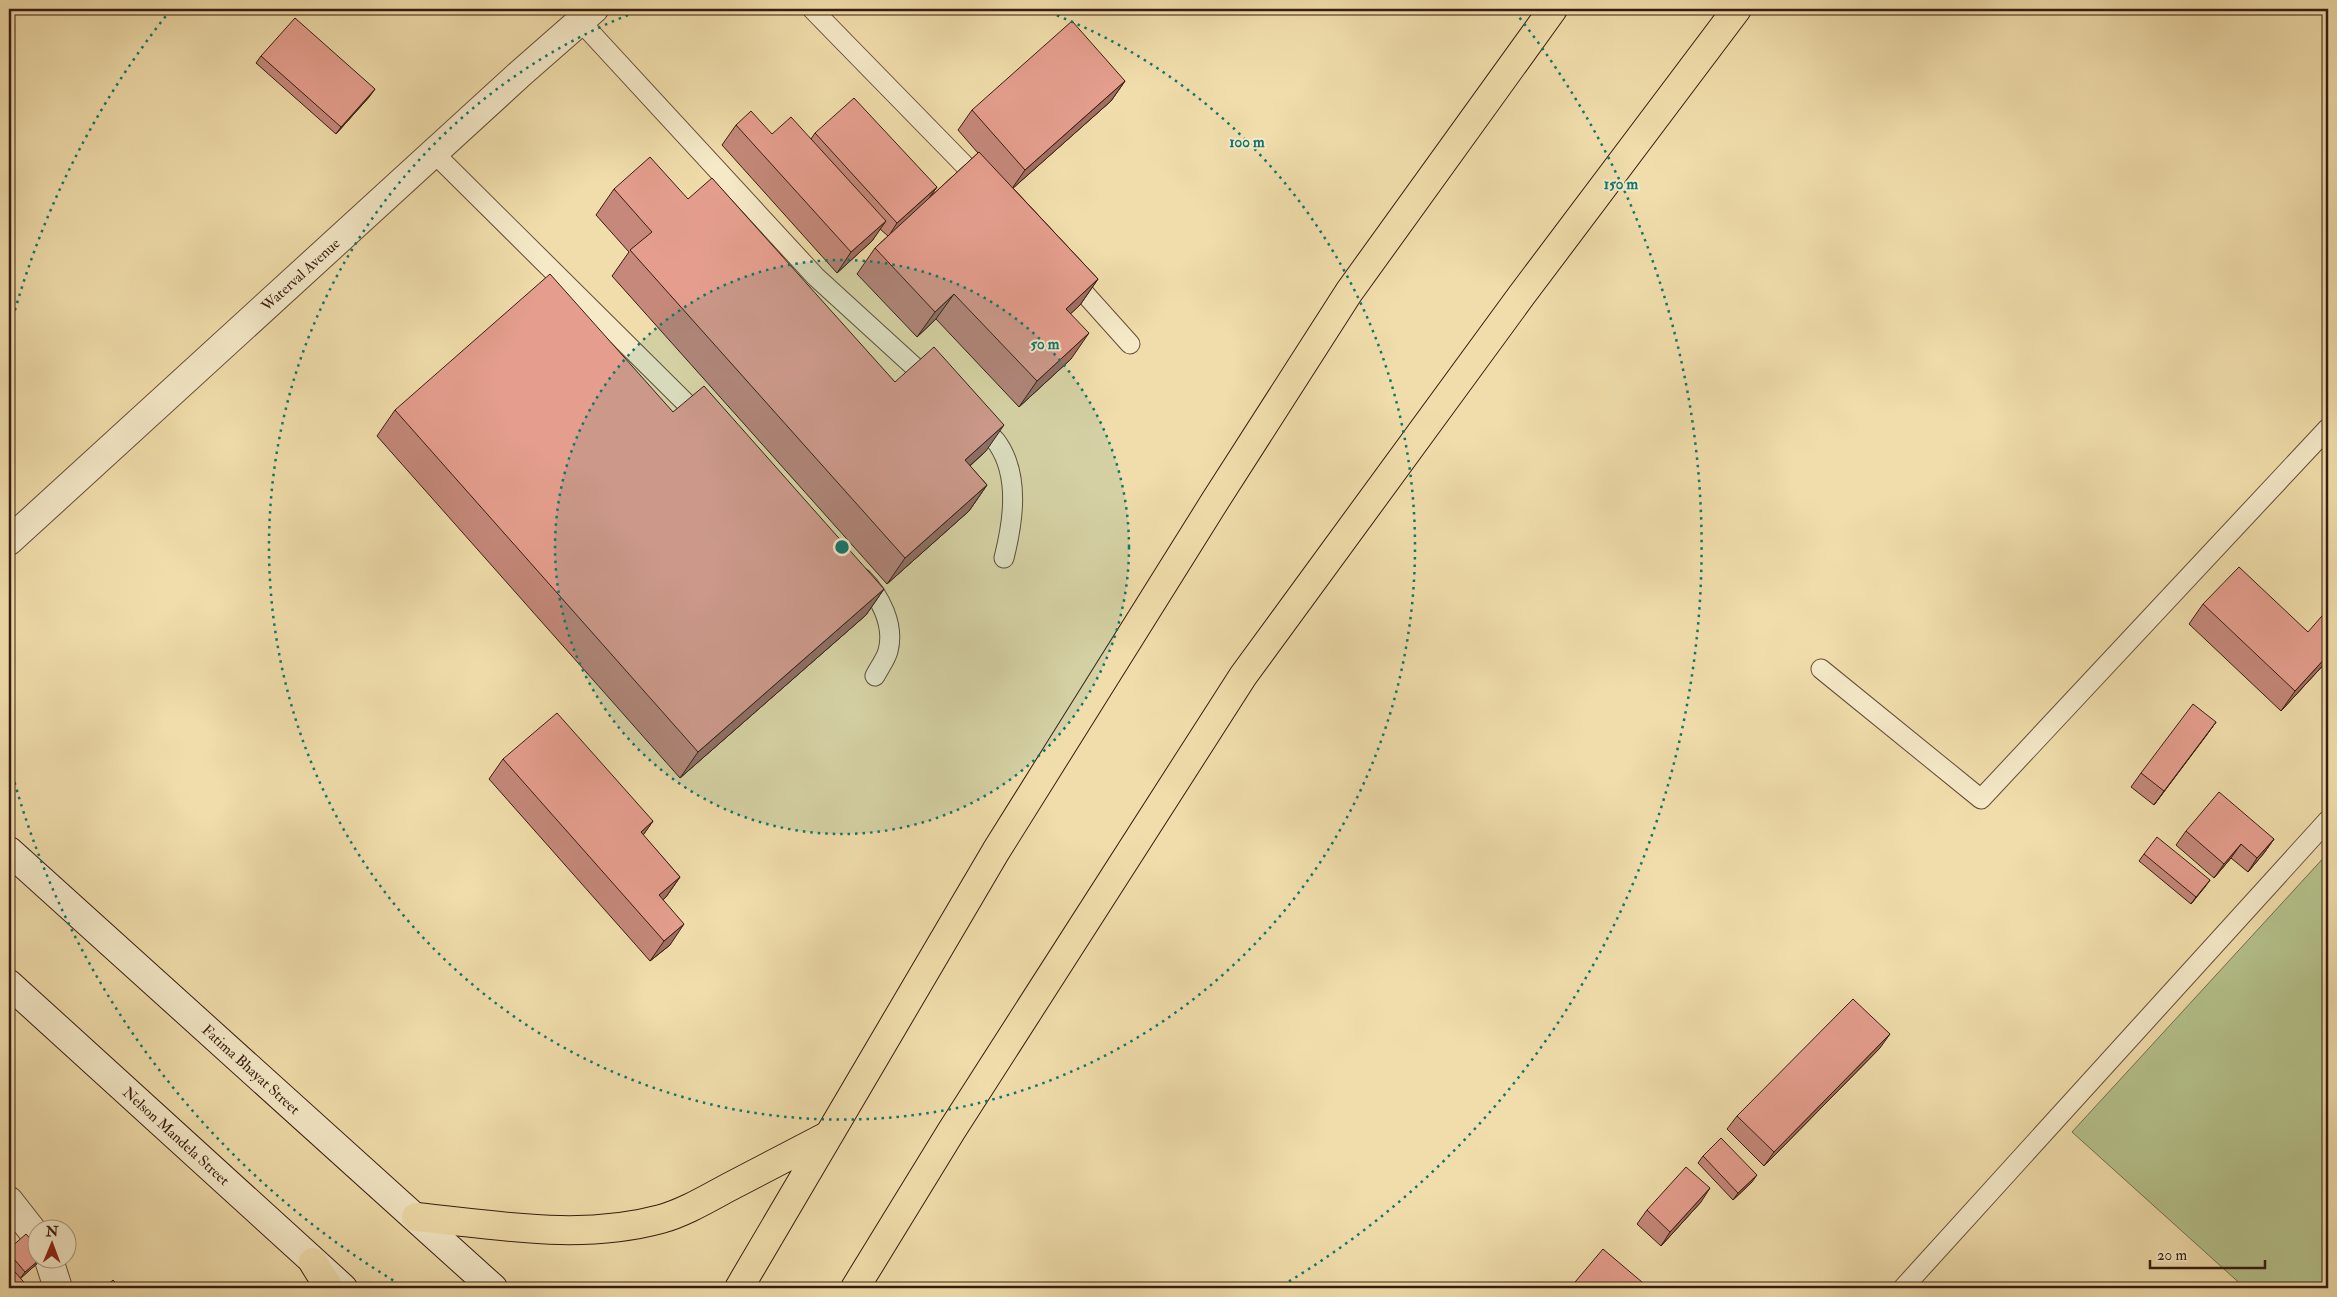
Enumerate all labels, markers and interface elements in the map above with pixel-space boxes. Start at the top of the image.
text: 100 m [1229,133,1265,152]
text: 150 m [1604,175,1638,194]
street label: Waterval Avenue [257,234,344,316]
text: 50 m [1031,335,1060,354]
centre of rings [833,538,851,556]
street label: Fatima Bhayat Street [198,1021,304,1119]
street label: Nelson Mandela Street [118,1083,233,1190]
north arrow [28,1220,78,1270]
text: N [45,1223,59,1240]
scale bar [2150,1237,2264,1269]
text: 20 m [2157,1246,2187,1265]

